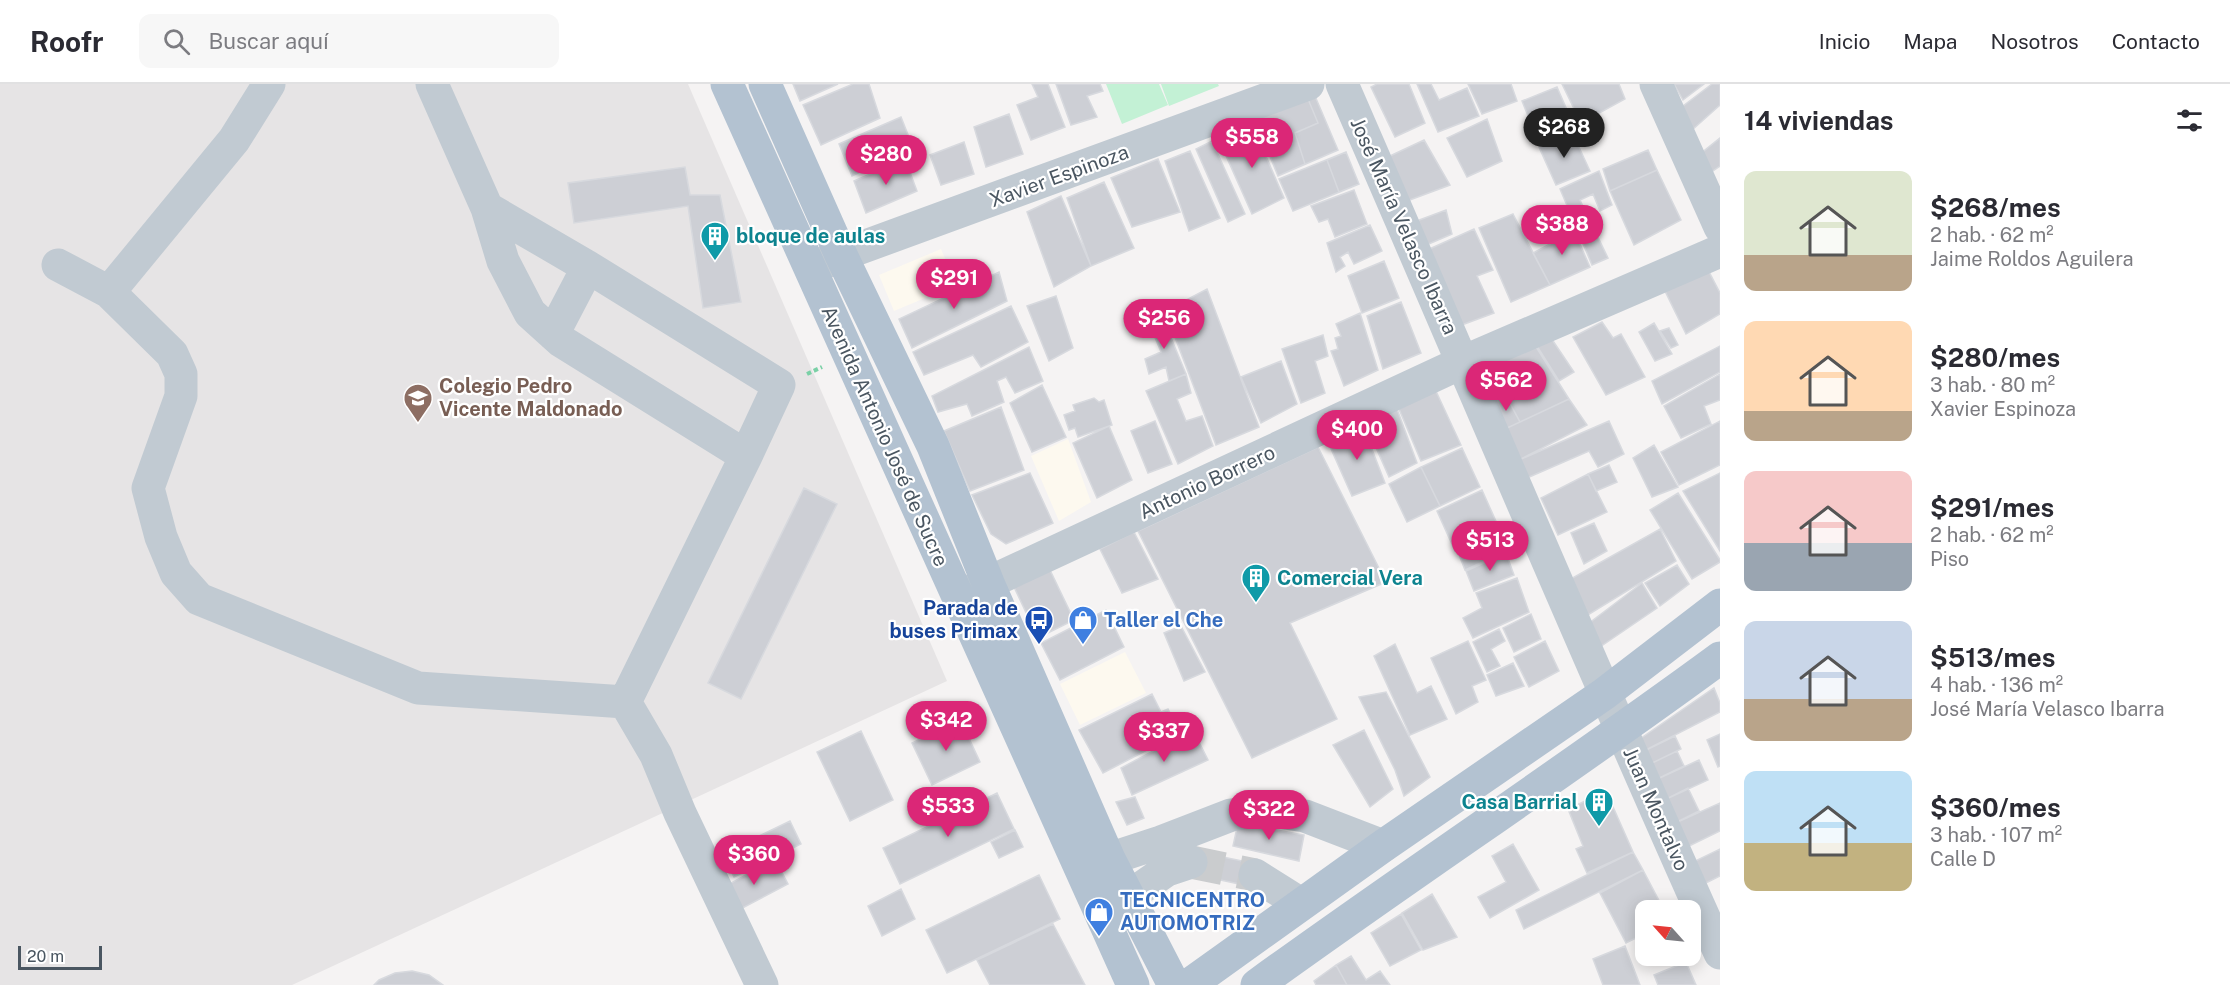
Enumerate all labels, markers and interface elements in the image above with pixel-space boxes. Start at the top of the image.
search box [139,14,559,68]
text: Roofr [30,25,103,58]
icon: search [160,25,193,58]
text: Buscar aquí [208,28,329,54]
text: Inicio [1819,29,1870,54]
text: Mapa [1903,29,1957,54]
text: Nosotros [1990,29,2079,54]
text: Contacto [2112,29,2200,54]
icon: filters [2173,104,2206,137]
text: 14 viviendas [1744,105,1893,136]
pin: $268 [1528,108,1600,159]
street label: José María Velasco Ibarra [1345,114,1463,338]
text: $268 [1538,115,1590,139]
pin: $558 [1216,118,1288,169]
text: $558 [1225,125,1279,149]
pin: $280 [850,135,922,186]
street label: Xavier Espinoza [986,140,1132,212]
text: $280 [860,142,912,166]
text: $268/mes [1930,192,2061,223]
icon: home [1792,195,1864,267]
pin: $388 [1526,205,1598,256]
text: $388 [1535,212,1589,236]
building icon: bloque de aulas [699,220,731,262]
text: 2 hab. · 62 m² [1930,223,2054,247]
place label: bloque de aulas [736,224,885,248]
text: Jaime Roldos Aguilera [1930,247,2134,271]
pin: $291 [918,259,990,310]
text: $291 [930,266,978,290]
pin: $256 [1128,299,1200,350]
street label: Avenida Antonio José de Sucre [817,302,953,570]
text: $256 [1137,306,1191,330]
text: $280/mes [1930,342,2060,373]
icon: home [1792,345,1864,417]
pin: $562 [1470,361,1542,412]
text: $562 [1479,368,1533,392]
text: 3 hab. · 80 m² [1930,373,2055,397]
place label: Colegio Pedro Vicente Maldonado [439,374,622,421]
school or university icon: Colegio Pedro Vicente Maldonado [402,382,434,424]
text: Xavier Espinoza [1930,397,2076,421]
pin: $400 [1321,410,1393,461]
text: $400 [1331,417,1383,441]
street label: Antonio Borrero [1135,440,1279,524]
text: $291/mes [1930,492,2054,523]
icon: home [1792,495,1864,567]
pin: $513 [1454,521,1526,572]
text: 2 hab. · 62 m² [1930,523,2054,547]
text: $513 [1466,528,1514,552]
text: Piso [1930,547,1969,571]
building icon: Comercial Vera [1240,562,1272,604]
place label: Comercial Vera [1277,566,1423,590]
place label: Parada de buses Primax [890,596,1018,643]
bus stop icon: Parada de buses Primax [1023,604,1055,646]
shop icon: Taller el Che [1067,604,1099,646]
place label: Taller el Che [1104,608,1223,632]
text: $513/mes [1930,642,2056,673]
icon: home [1792,645,1864,717]
text: 4 hab. · 136 m² [1930,673,2063,697]
text: José María Velasco Ibarra [1930,697,2165,721]
pin: $342 [910,701,982,752]
text: $342 [920,708,972,732]
pin: $337 [1128,712,1200,763]
text: $337 [1138,719,1190,743]
street label: Juan Montalvo [1618,744,1694,874]
building icon: Casa Barrial [1583,786,1615,828]
pin: $533 [912,787,984,838]
pin: $322 [1233,790,1305,841]
place label: Casa Barrial [1461,790,1578,814]
text: $360/mes [1930,792,2061,823]
text: $533 [921,794,975,818]
icon: home [1792,795,1864,867]
text: $322 [1243,797,1295,821]
text: 3 hab. · 107 m² [1930,823,2062,847]
pin: $360 [718,835,790,886]
text: $360 [728,842,780,866]
text: Calle D [1930,847,1996,871]
place label: TECNICENTRO AUTOMOTRIZ [1120,888,1265,935]
shop icon: TECNICENTRO AUTOMOTRIZ [1083,896,1115,938]
north arrow [1635,900,1701,966]
map controls [1635,900,1701,966]
scale bar [18,943,102,970]
text: 20 m [27,947,64,966]

